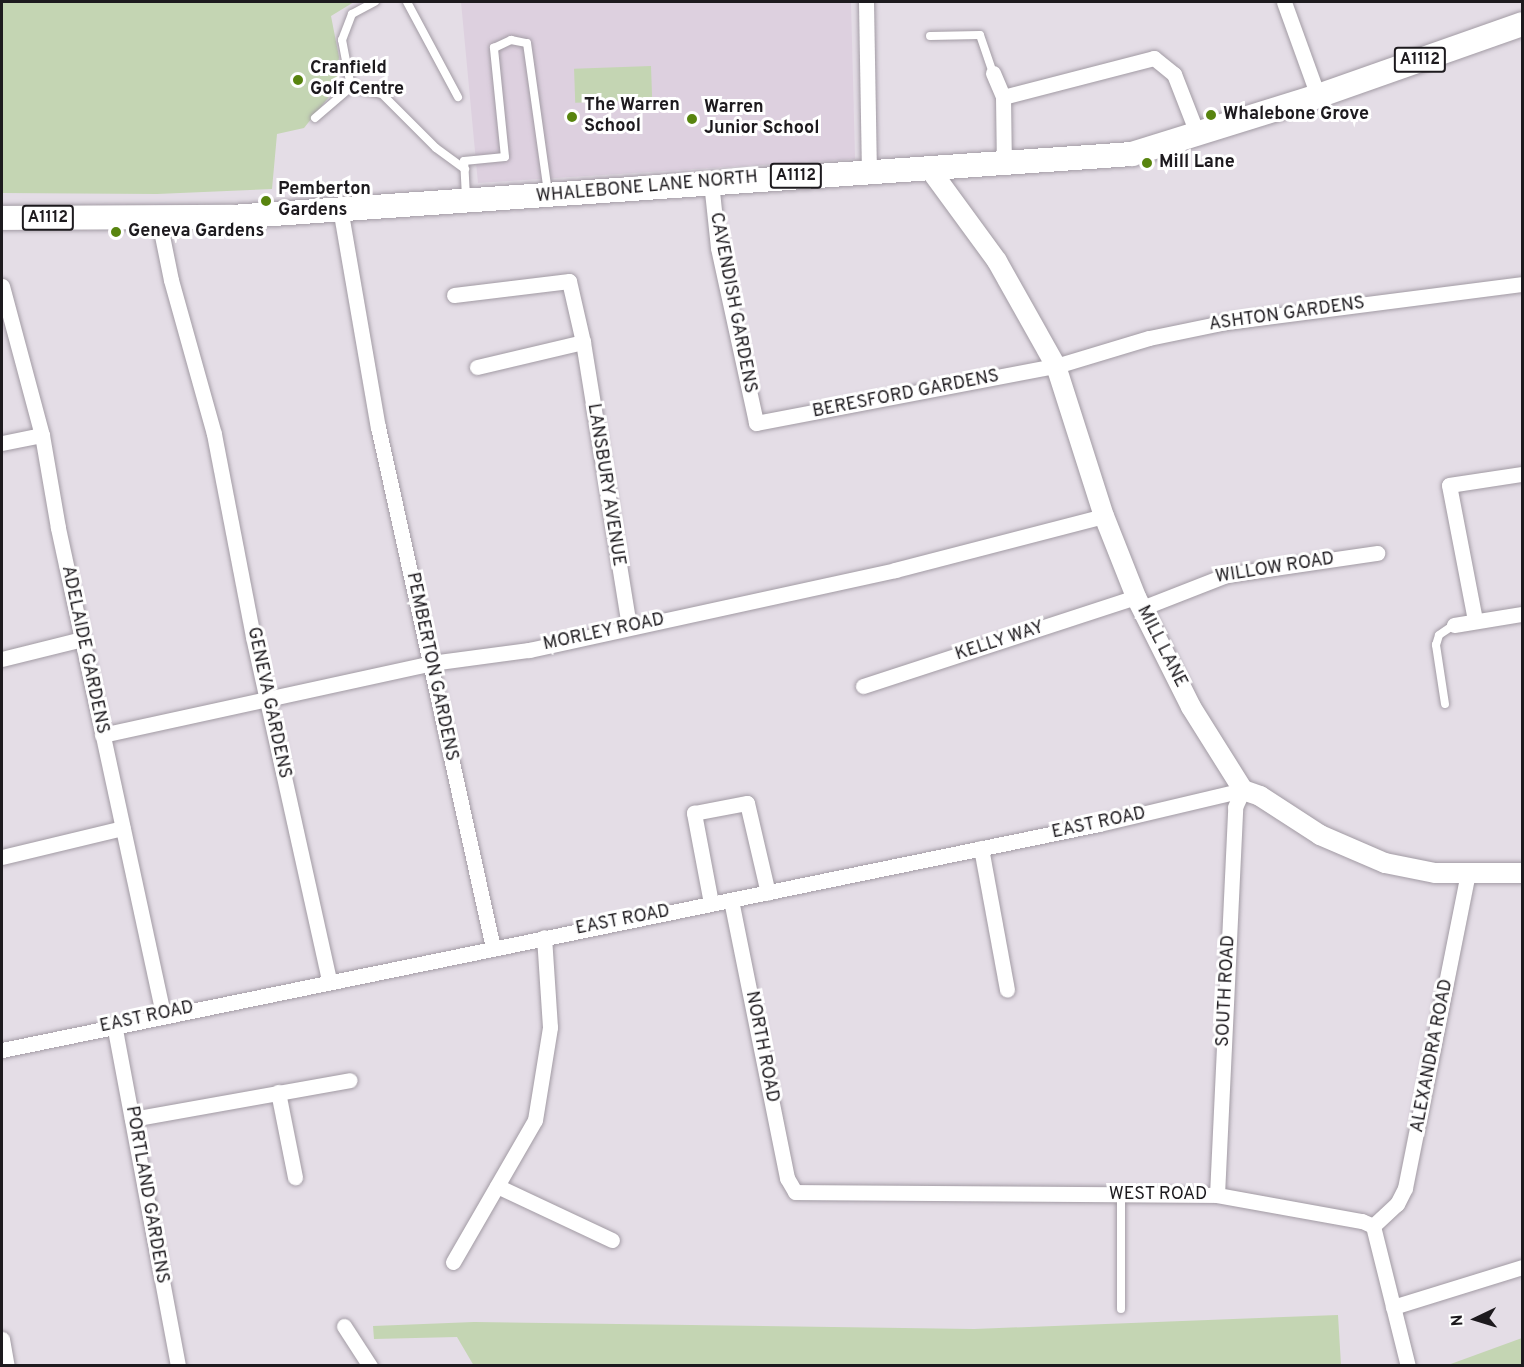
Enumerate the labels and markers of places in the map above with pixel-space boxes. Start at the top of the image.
place label: Cranfield Golf Centre [310,59,404,101]
marker: Cranfield Golf Centre [291,73,305,87]
place label: The Warren School [584,96,680,138]
place label: Warren Junior School [704,98,819,140]
place label: Whalebone Grove [1223,104,1369,126]
marker: Whalebone Grove [1204,108,1218,122]
marker: The Warren School [565,110,579,124]
marker: Warren Junior School [685,112,699,126]
place label: Mill Lane [1159,152,1235,174]
marker: Mill Lane [1140,156,1154,170]
place label: Pemberton Gardens [278,180,371,222]
marker: Pemberton Gardens [259,194,273,208]
place label: Geneva Gardens [128,221,264,243]
marker: Geneva Gardens [109,225,123,239]

